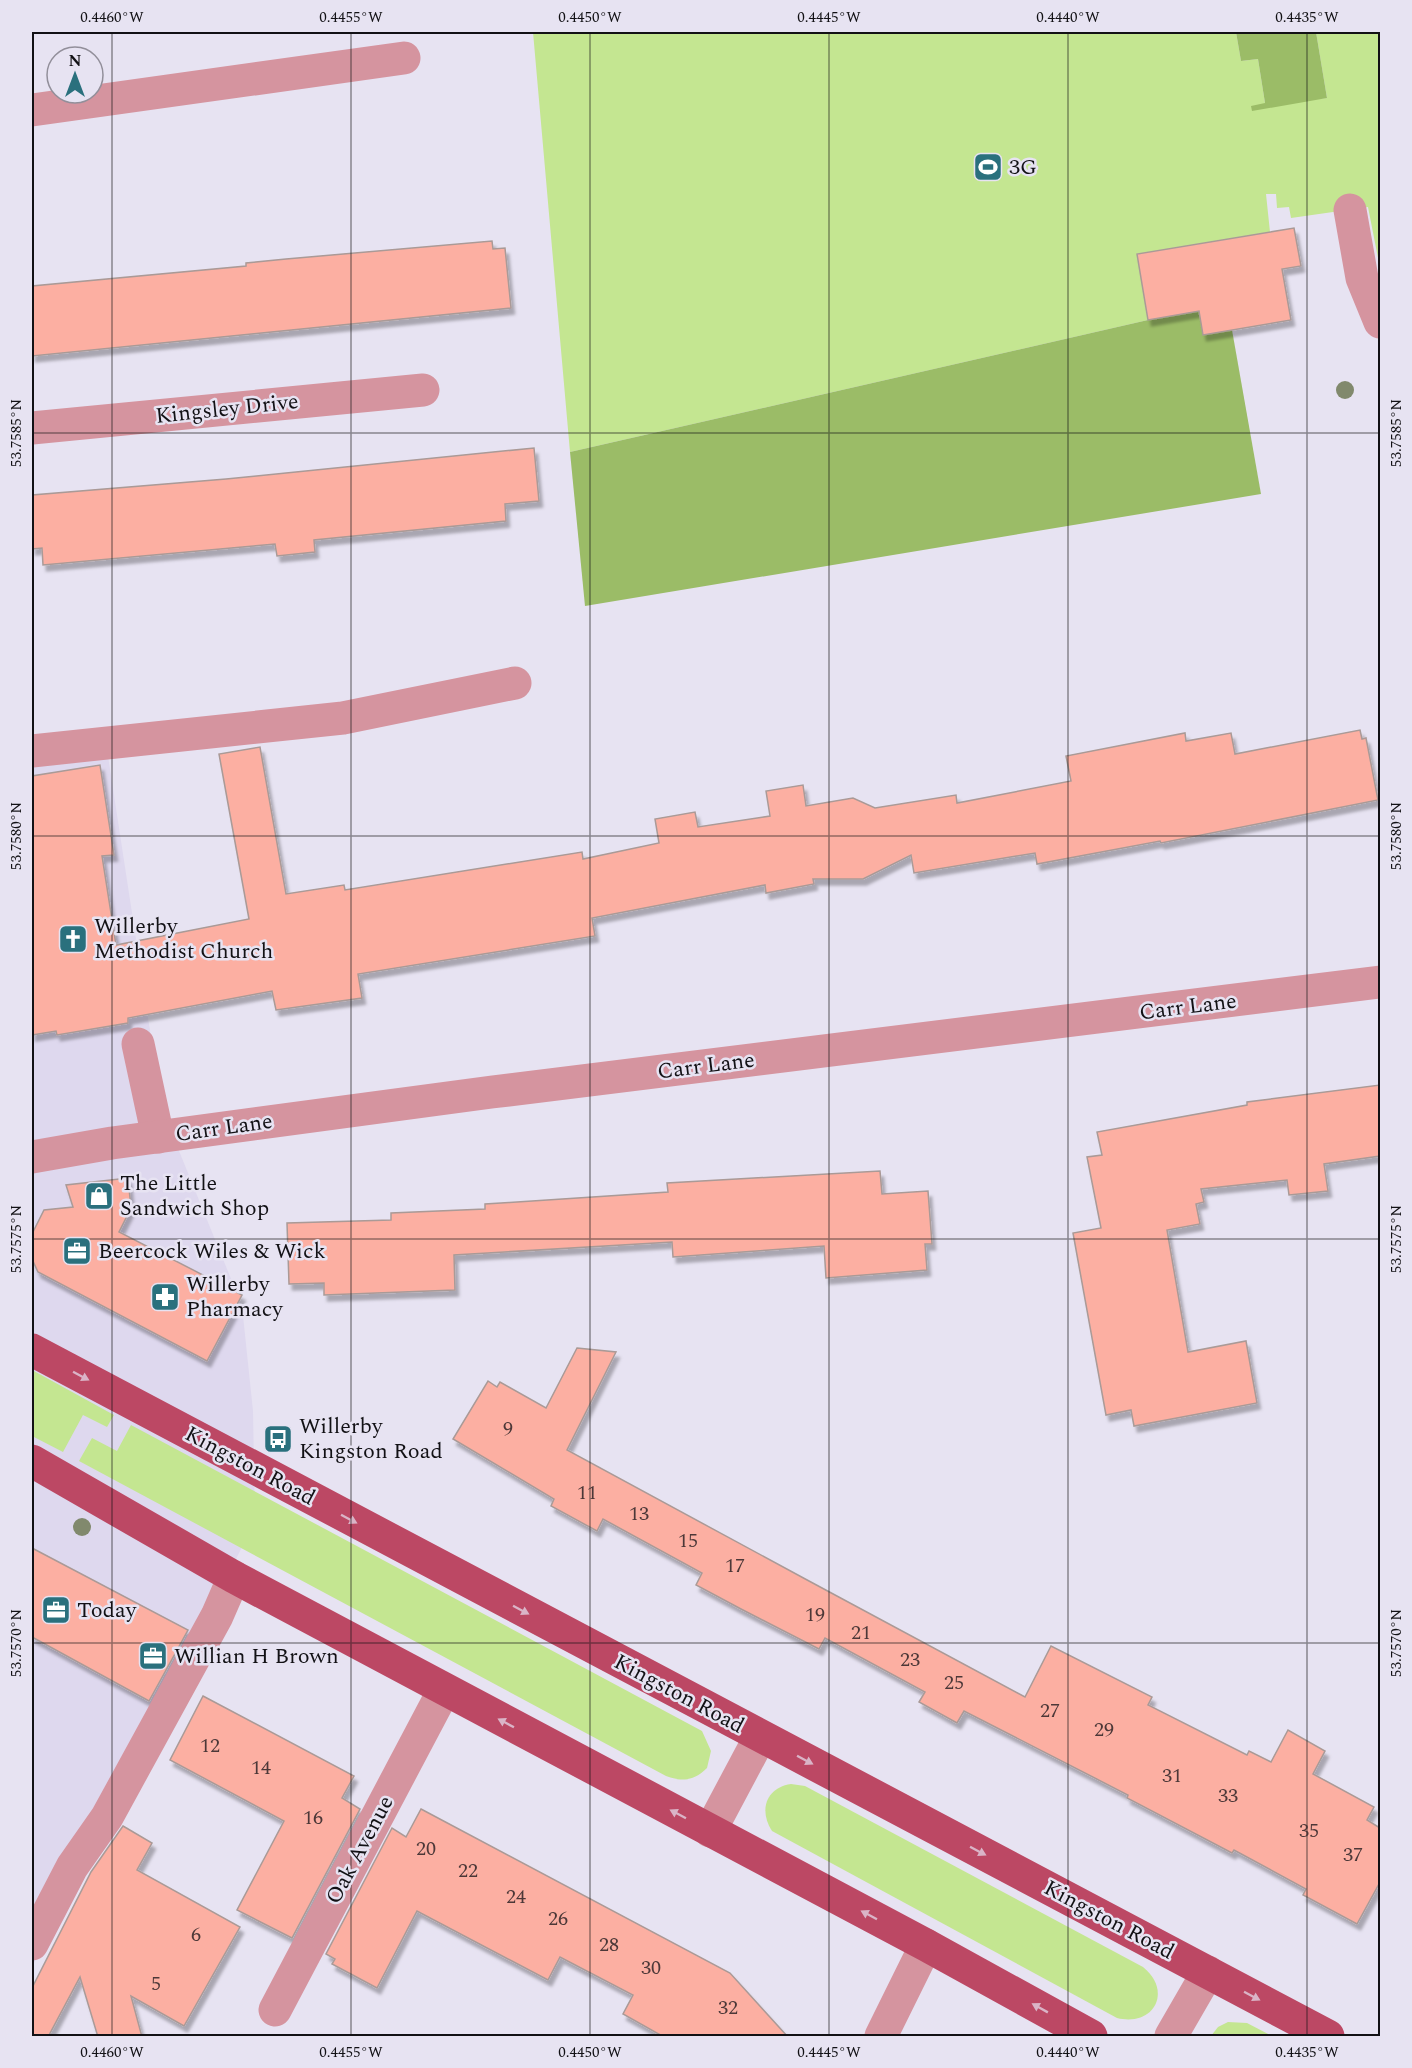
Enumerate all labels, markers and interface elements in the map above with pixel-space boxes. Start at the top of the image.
text: 0.4460°W [80,6,144,29]
text: 0.4455°W [319,6,383,29]
text: 0.4450°W [558,6,622,29]
text: 0.4445°W [797,6,861,29]
text: 0.4440°W [1036,6,1100,29]
text: 0.4435°W [1275,6,1339,29]
north arrow [45,45,105,105]
text: N [68,49,82,73]
sports icon: 3G [972,151,1004,183]
place label: 3G [1009,151,1037,184]
street label: Kingsley Drive [154,385,300,433]
text: 53.7585°N [5,399,28,467]
text: 53.7585°N [1385,399,1408,467]
text: 53.7580°N [5,802,28,870]
text: 53.7580°N [1385,802,1408,870]
place label: Willerby Methodist Church [94,910,273,968]
church icon: Willerby Methodist Church [57,923,89,955]
street label: Carr Lane [1137,985,1239,1029]
street label: Carr Lane [655,1044,757,1088]
street label: Carr Lane [173,1105,275,1151]
place label: The Little Sandwich Shop [120,1167,269,1225]
shop icon: The Little Sandwich Shop [83,1180,115,1212]
text: 53.7575°N [5,1205,28,1273]
text: 53.7575°N [1385,1205,1408,1273]
office icon: Beercock Wiles & Wick [61,1235,93,1267]
place label: Beercock Wiles & Wick [98,1235,326,1268]
place label: Willerby Pharmacy [186,1268,284,1326]
pharmacy icon: Willerby Pharmacy [149,1281,181,1313]
one-way arrow [73,1371,90,1381]
place label: Willerby Kingston Road [299,1410,443,1468]
house number: 9 [503,1414,513,1444]
street label: Kingston Road [179,1418,321,1514]
bus stop icon: Willerby Kingston Road [262,1423,294,1455]
house number: 11 [577,1478,597,1508]
house number: 13 [629,1499,649,1529]
one-way arrow [341,1514,358,1524]
house number: 15 [678,1526,698,1556]
house number: 17 [725,1551,745,1581]
office icon: Today [40,1594,72,1626]
place label: Today [77,1594,138,1627]
house number: 19 [805,1600,825,1630]
one-way arrow [513,1605,530,1615]
text: 53.7570°N [5,1609,28,1677]
text: 53.7570°N [1385,1609,1408,1677]
house number: 21 [851,1618,871,1648]
office icon: Willian H Brown [137,1640,169,1672]
place label: Willian H Brown [174,1640,339,1673]
house number: 23 [900,1645,920,1675]
street label: Kingston Road [608,1646,750,1742]
house number: 25 [944,1668,964,1698]
house number: 27 [1040,1696,1060,1726]
house number: 29 [1094,1715,1114,1745]
one-way arrow [497,1718,514,1728]
house number: 12 [200,1731,220,1761]
house number: 14 [251,1753,271,1783]
one-way arrow [796,1755,814,1765]
house number: 31 [1162,1761,1182,1791]
house number: 33 [1218,1781,1238,1811]
street label: Oak Avenue [318,1790,402,1910]
house number: 16 [303,1803,323,1833]
one-way arrow [669,1809,686,1819]
house number: 35 [1299,1816,1319,1846]
house number: 20 [416,1834,436,1864]
house number: 37 [1343,1840,1363,1870]
one-way arrow [969,1845,987,1855]
house number: 22 [458,1856,478,1886]
street label: Kingston Road [1038,1872,1180,1968]
house number: 24 [506,1882,526,1912]
house number: 26 [548,1904,568,1934]
one-way arrow [860,1910,877,1920]
house number: 6 [191,1920,201,1950]
house number: 28 [599,1930,619,1960]
house number: 30 [641,1953,661,1983]
house number: 5 [151,1969,161,1999]
one-way arrow [1244,1991,1261,2001]
house number: 32 [718,1993,738,2023]
one-way arrow [1032,2003,1048,2014]
text: 0.4460°W [80,2041,144,2064]
text: 0.4455°W [319,2041,383,2064]
text: 0.4450°W [558,2041,622,2064]
text: 0.4445°W [797,2041,861,2064]
text: 0.4440°W [1036,2041,1100,2064]
text: 0.4435°W [1275,2041,1339,2064]

